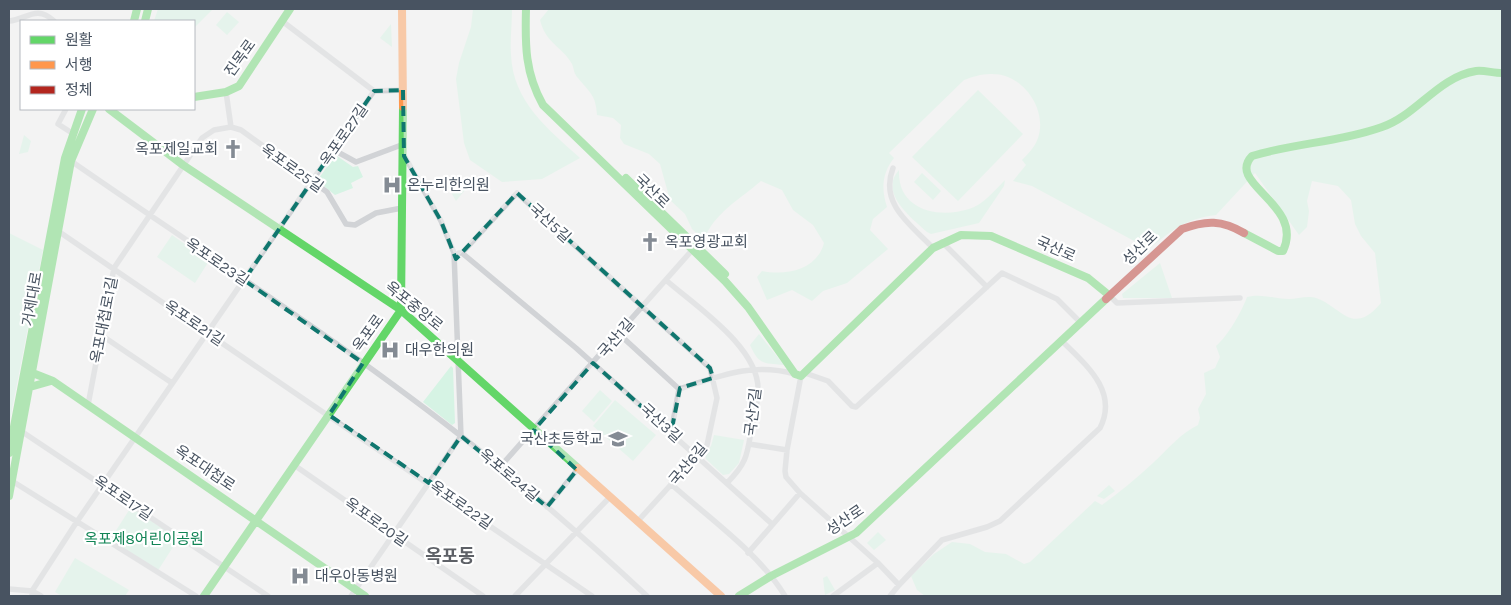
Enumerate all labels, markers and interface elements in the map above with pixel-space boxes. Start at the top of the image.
legend [20,20,195,110]
text: 원활 [65,31,93,49]
street label: 진목로 [221,36,259,80]
text: 서행 [65,56,93,74]
text: 정체 [65,81,93,99]
street label: 옥포로27길 [316,101,372,169]
church icon: 옥포제일교회 [222,138,244,160]
place label: 옥포제일교회 [135,140,218,158]
street label: 옥포로25길 [257,140,327,196]
street label: 국산로 [631,170,673,212]
hospital icon: 온누리한의원 [381,174,403,196]
place label: 온누리한의원 [407,176,490,194]
street label: 국산5길 [525,200,575,246]
street label: 성산로 [1119,227,1161,269]
church icon: 옥포영광교회 [639,231,661,253]
street label: 국산로 [1033,232,1079,266]
place label: 옥포영광교회 [665,233,748,251]
street label: 옥포로23길 [182,234,252,290]
street label: 거제대로 [18,270,46,328]
street label: 옥포대첩로1길 [87,275,121,365]
street label: 옥포중앙로 [382,277,446,335]
street label: 옥포로21길 [160,296,228,350]
street label: 옥포로 [349,311,387,355]
street label: 국산1길 [594,315,638,361]
hospital icon: 대우한의원 [379,339,401,361]
place label: 대우한의원 [405,341,474,359]
street label: 국산7길 [741,387,765,437]
street label: 국산3길 [636,399,686,447]
school or university icon: 국산초등학교 [607,428,629,450]
place label: 국산초등학교 [520,430,603,448]
street label: 국산6길 [665,439,711,489]
street label: 옥포대첩로 [171,441,239,495]
street label: 옥포로24길 [476,445,542,505]
street label: 옥포로17길 [90,472,156,524]
street label: 옥포로22길 [426,477,496,533]
street label: 옥포로20길 [341,494,411,550]
street label: 성산로 [823,501,867,539]
park label: 옥포제8어린이공원 [84,530,204,548]
district label: 옥포동 [425,545,475,567]
hospital icon: 대우아동병원 [289,565,311,587]
place label: 대우아동병원 [315,567,398,585]

